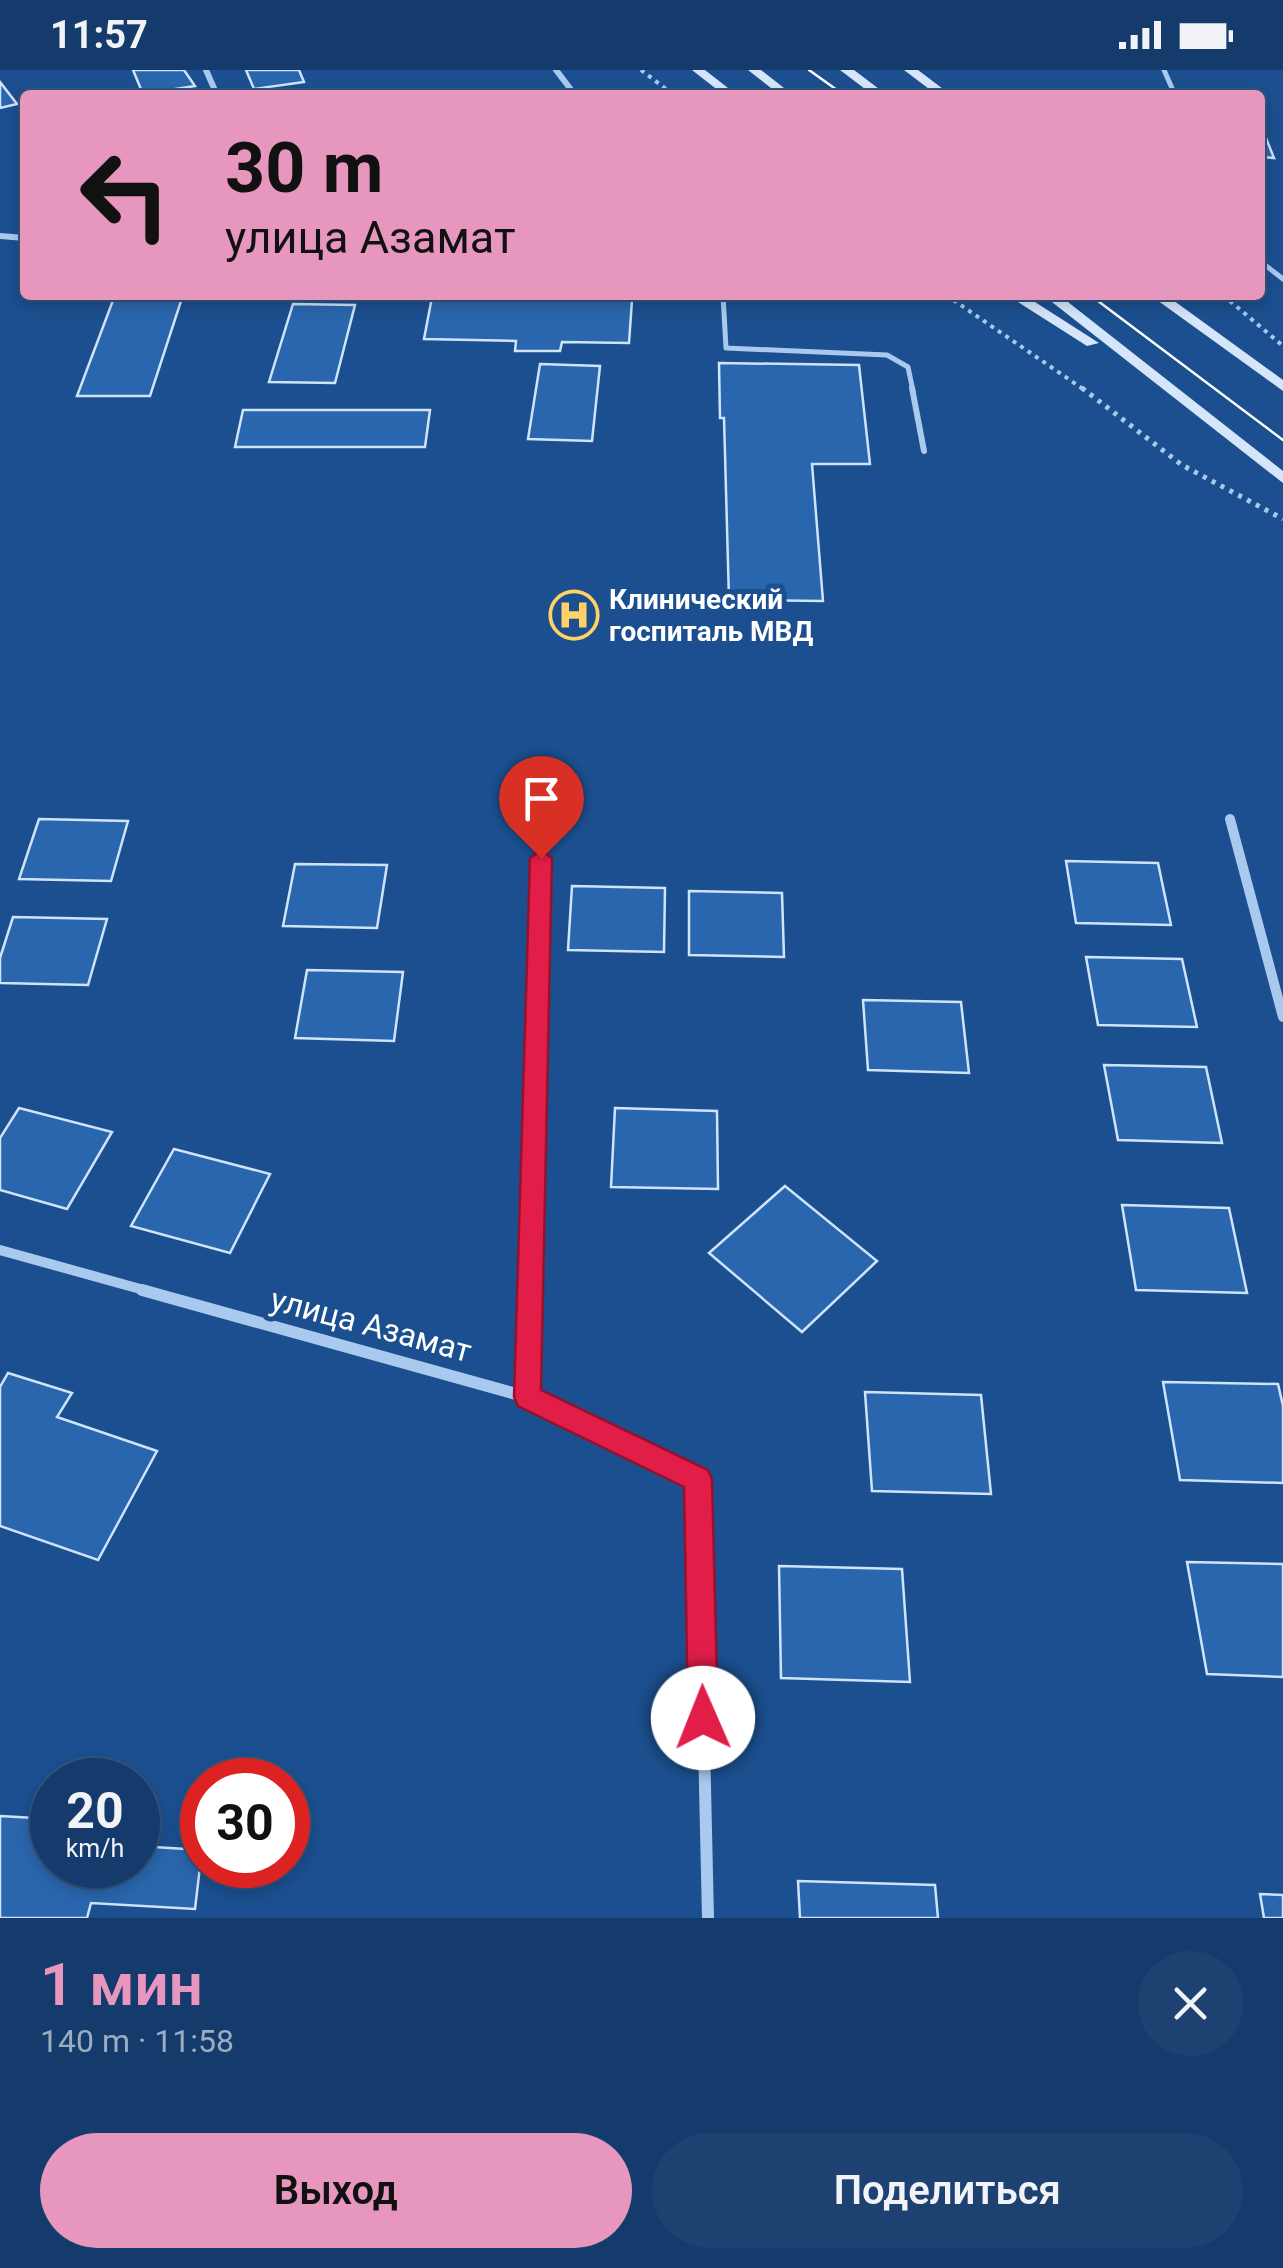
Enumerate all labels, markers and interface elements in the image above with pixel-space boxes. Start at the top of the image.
text: 11:57 [50,13,148,57]
text: 30 m [225,127,383,209]
icon: left [60,130,190,260]
text: улица Азамат [225,211,516,264]
place label: Клинический госпиталь МВД [609,583,813,648]
hospital icon: Клинический госпиталь МВД [548,589,600,641]
pin [499,756,584,859]
icon: arrive [514,771,569,826]
street label: улица Азамат [266,1280,476,1370]
position arrow [651,1666,755,1770]
speed limit sign: 30 [180,1758,310,1888]
text: 20 [66,1782,124,1840]
text: km/h [66,1834,124,1863]
text: 1 мин [40,1949,203,2020]
button: close [1138,1951,1243,2056]
text: 140 m · 11:58 [40,2022,234,2060]
button: Выход [40,2133,632,2248]
button: Поделиться [652,2133,1243,2248]

